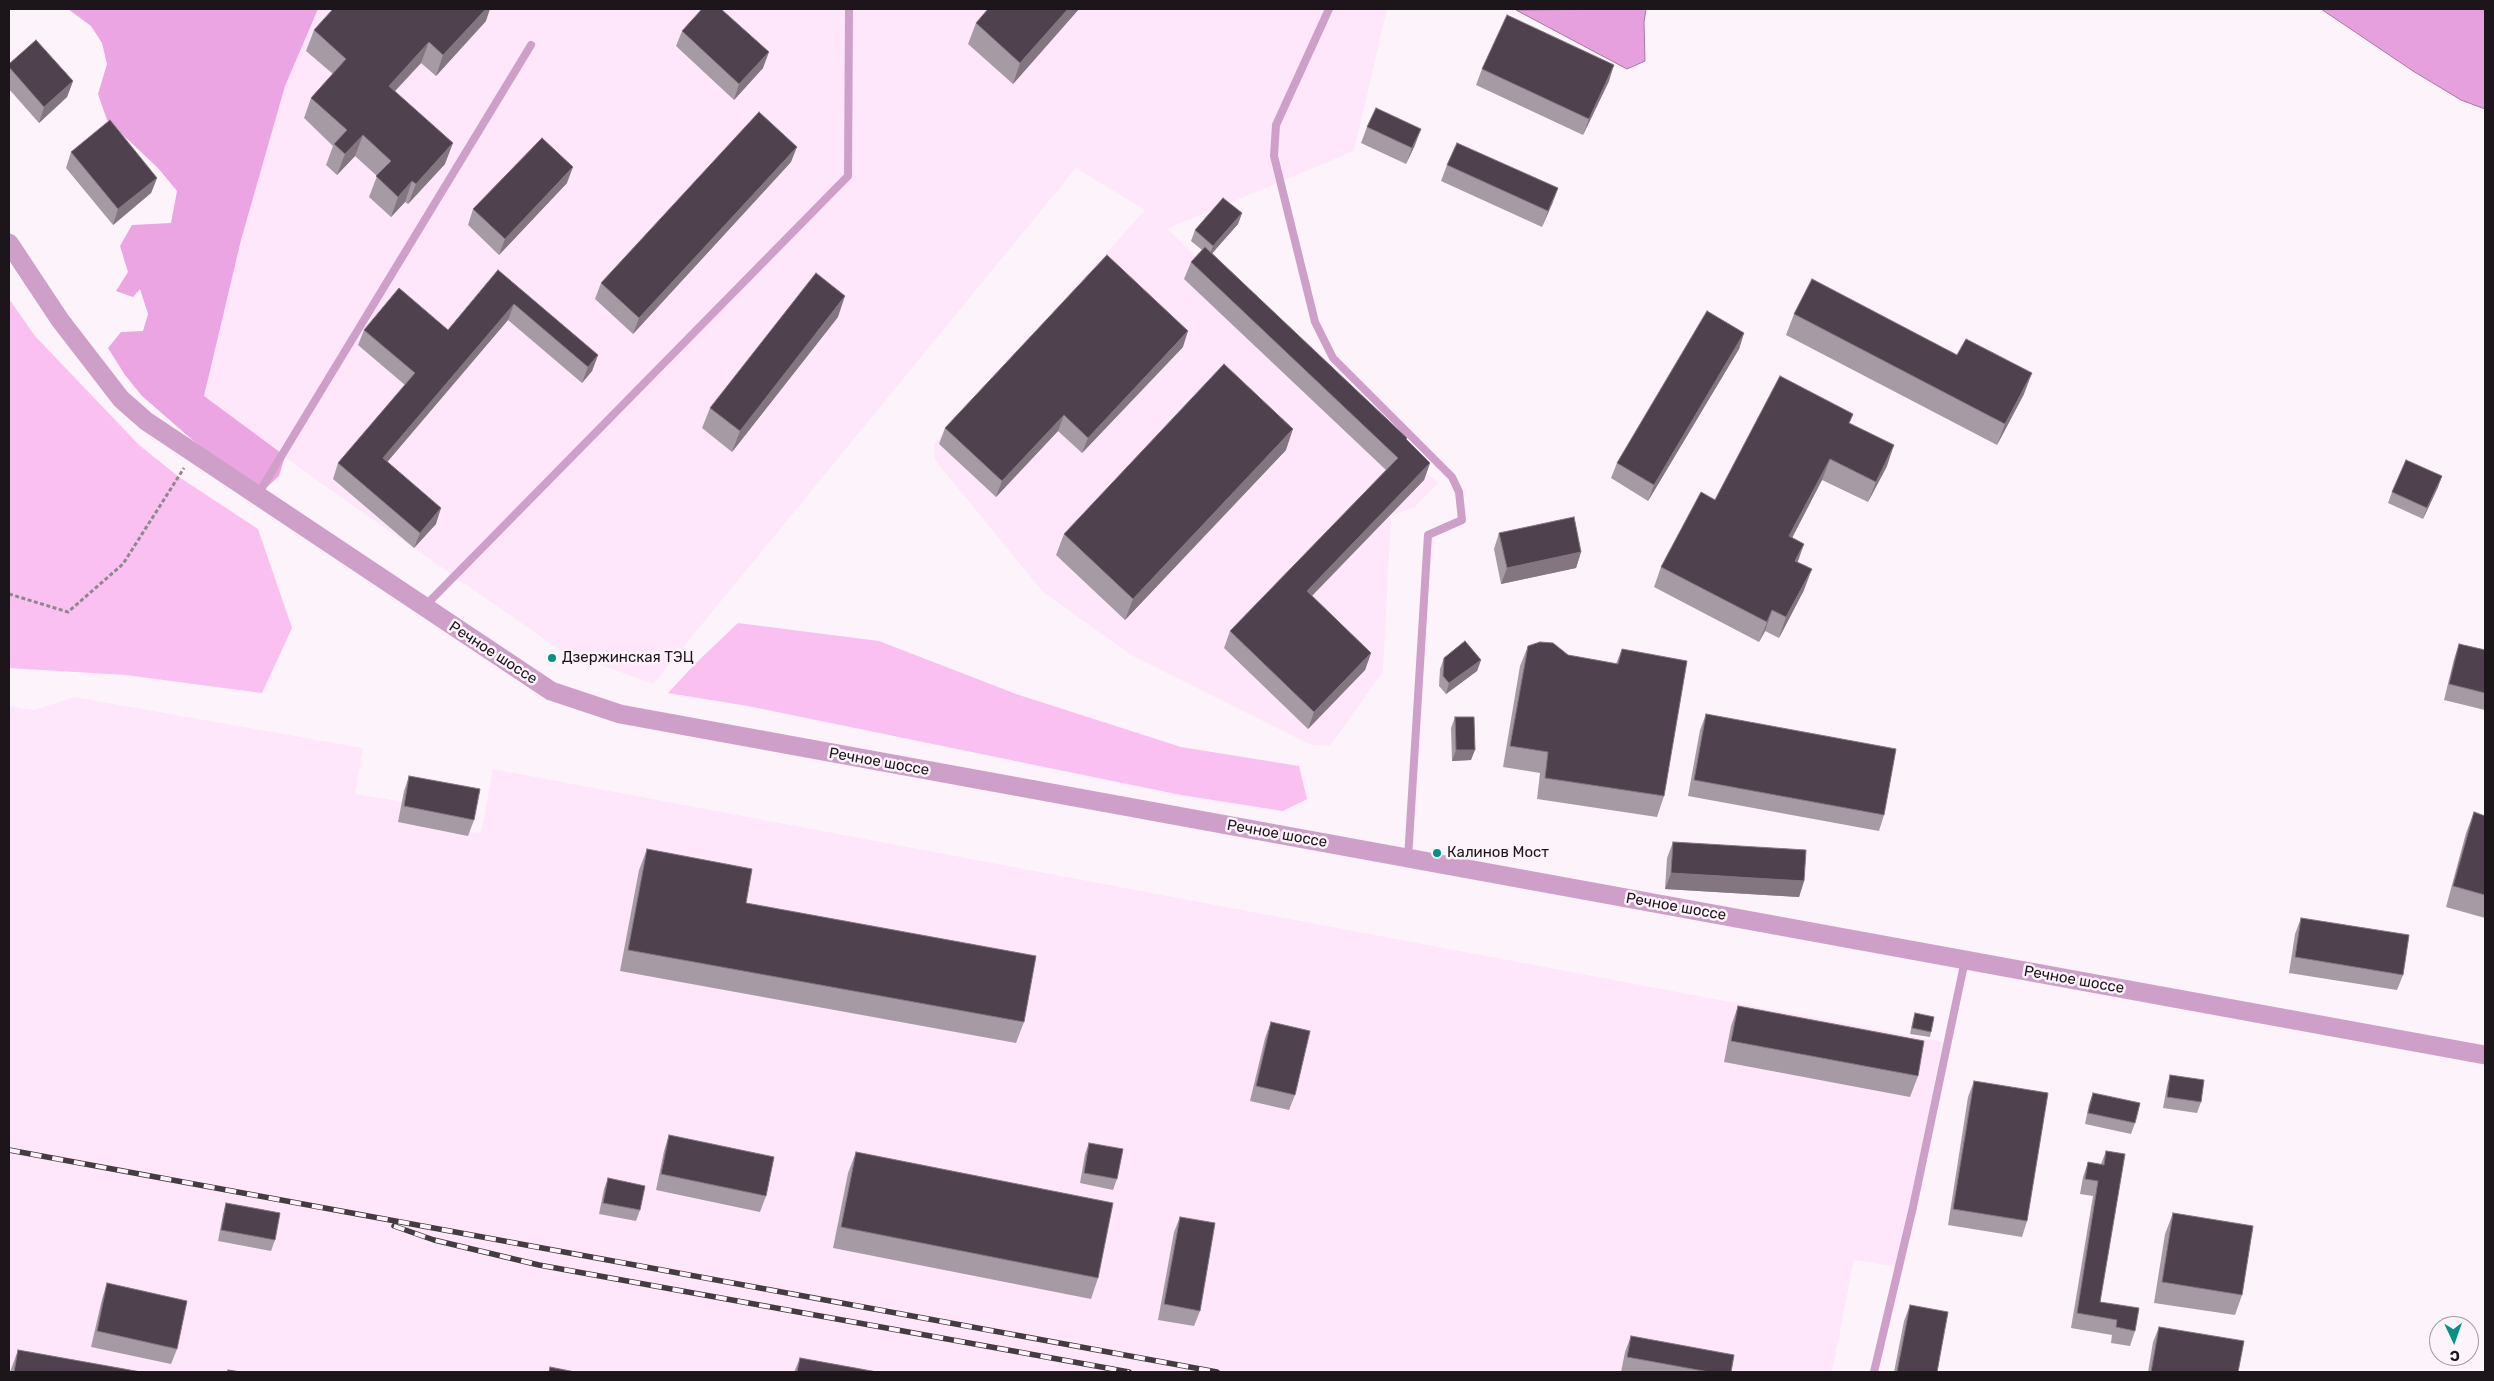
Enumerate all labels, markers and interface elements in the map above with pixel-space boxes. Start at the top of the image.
street label: Речное шоссе [446,618,540,688]
place label: Дзержинская ТЭЦ [562,649,694,667]
marker: Дзержинская ТЭЦ [546,652,558,664]
street label: Речное шоссе [827,744,931,780]
street label: Речное шоссе [1225,816,1329,852]
place label: Калинов Мост [1447,844,1549,862]
marker: Калинов Мост [1431,847,1443,859]
street label: Речное шоссе [1624,889,1728,925]
street label: Речное шоссе [2022,962,2126,998]
north arrow [2429,1316,2479,1366]
text: С [2449,1347,2460,1364]

